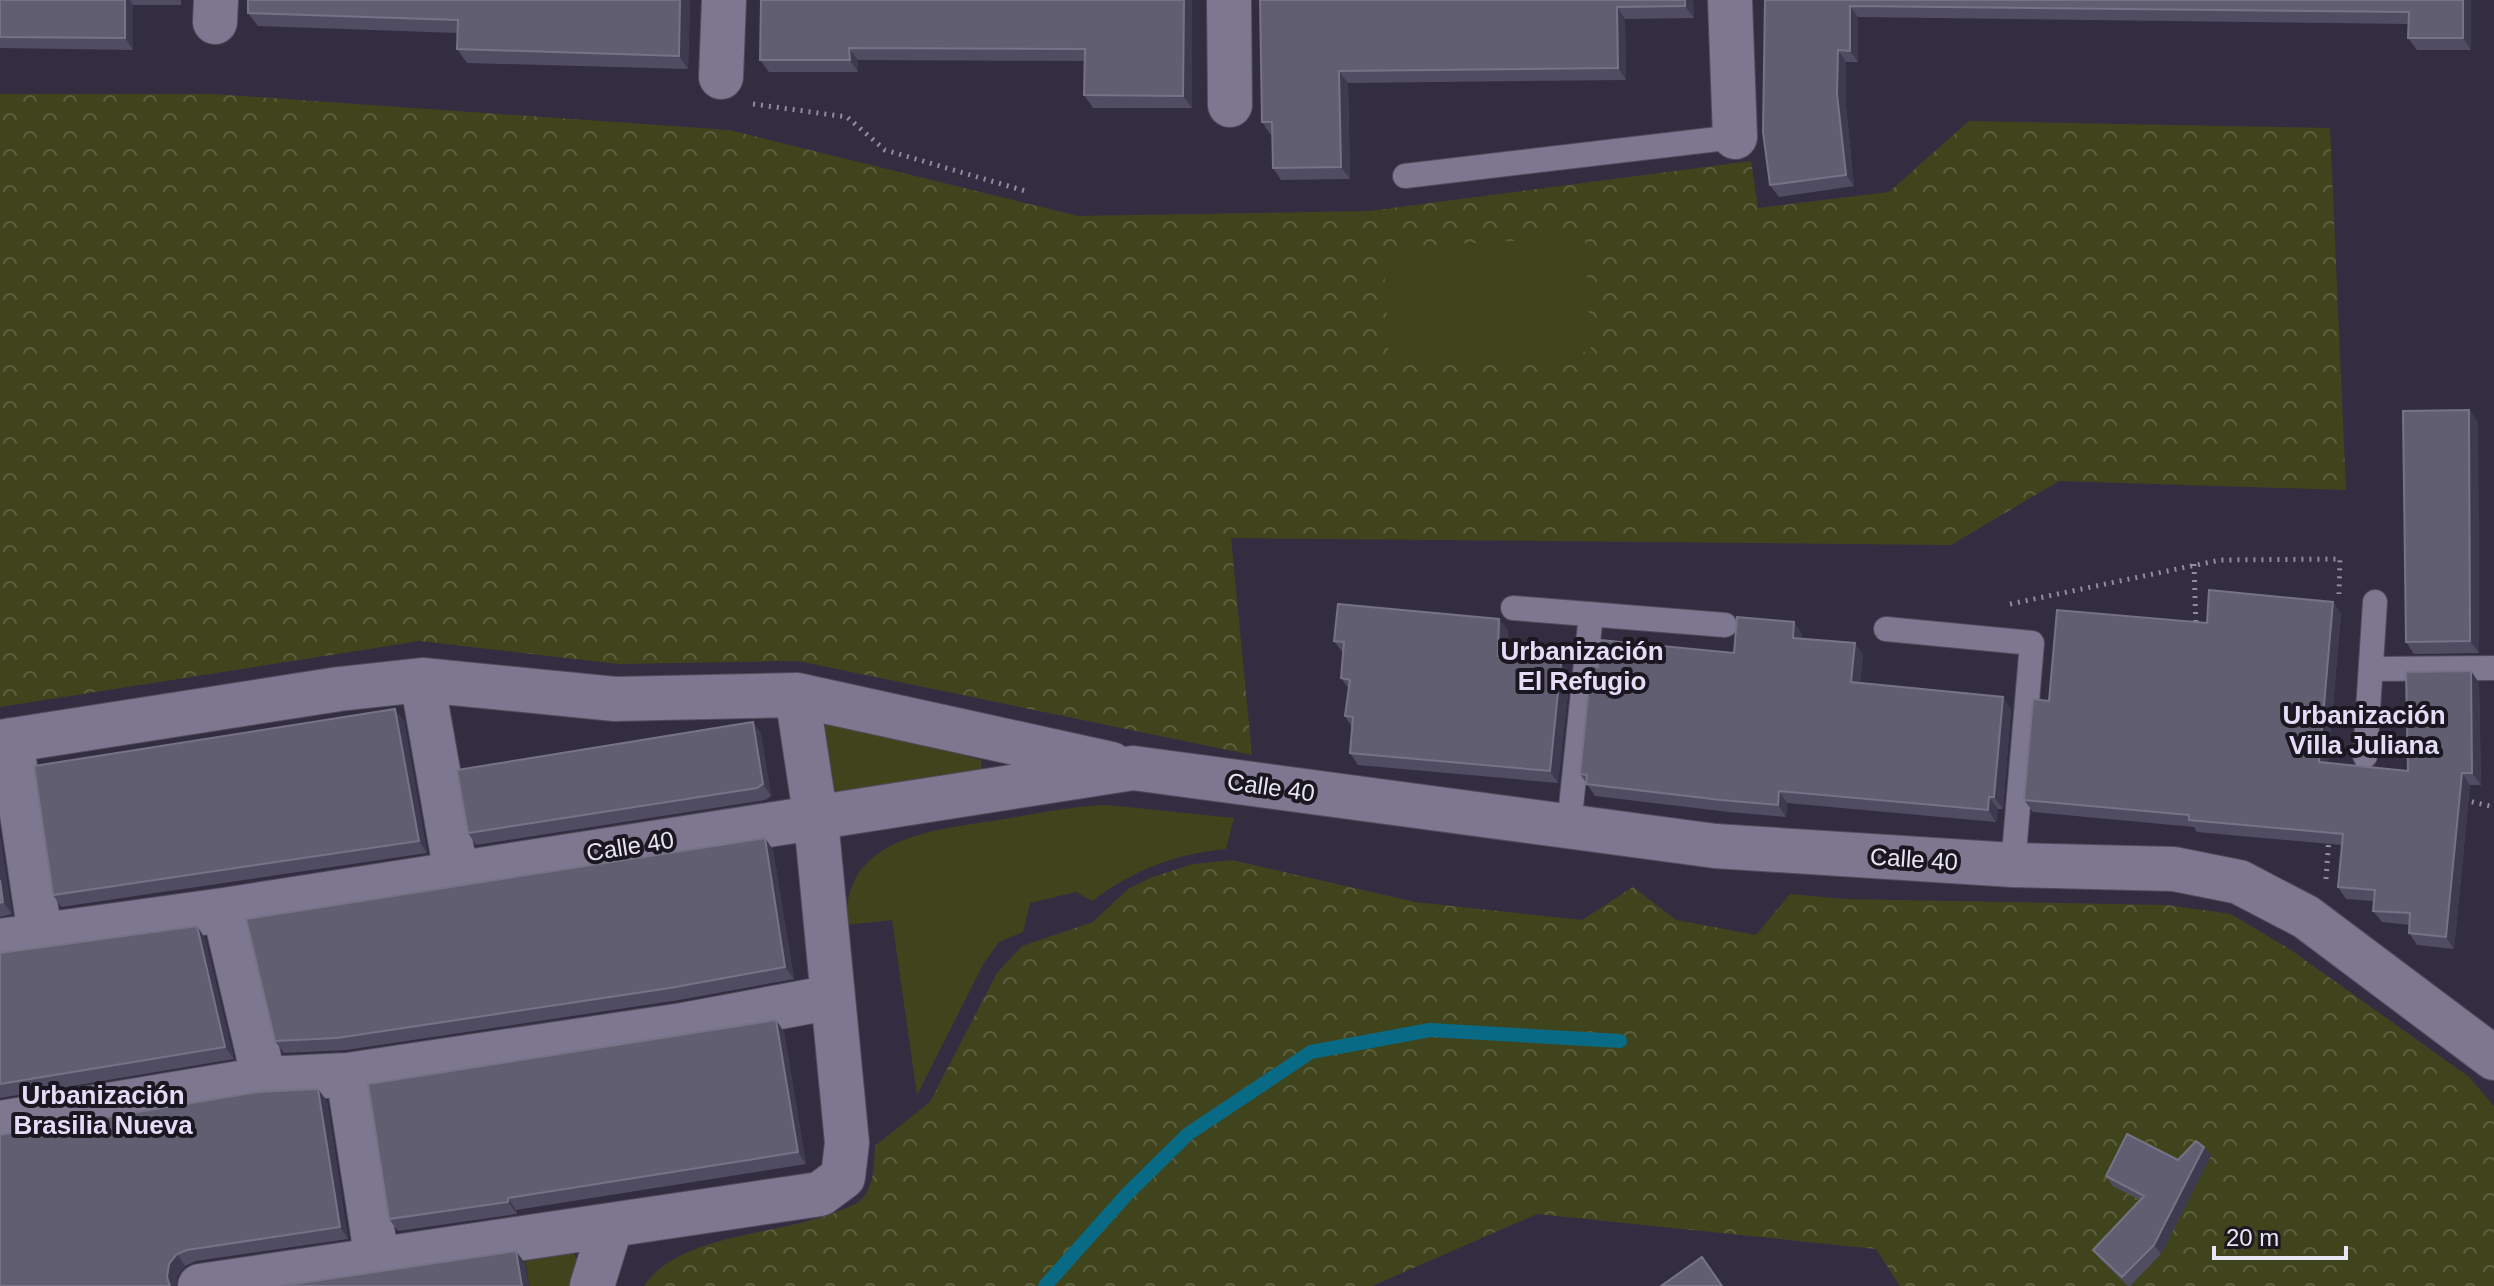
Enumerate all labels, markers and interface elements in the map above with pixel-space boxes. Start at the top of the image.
district label: Urbanización El Refugio [1500,636,1664,696]
district label: Urbanización Villa Juliana [2282,700,2446,760]
street label: Calle 40 [1226,768,1316,806]
street label: Calle 40 [584,826,676,866]
street label: Calle 40 [1869,842,1959,876]
district label: Urbanización Brasilia Nueva [13,1080,193,1140]
scale bar [2214,1210,2346,1260]
text: 20 m [2226,1224,2279,1251]

